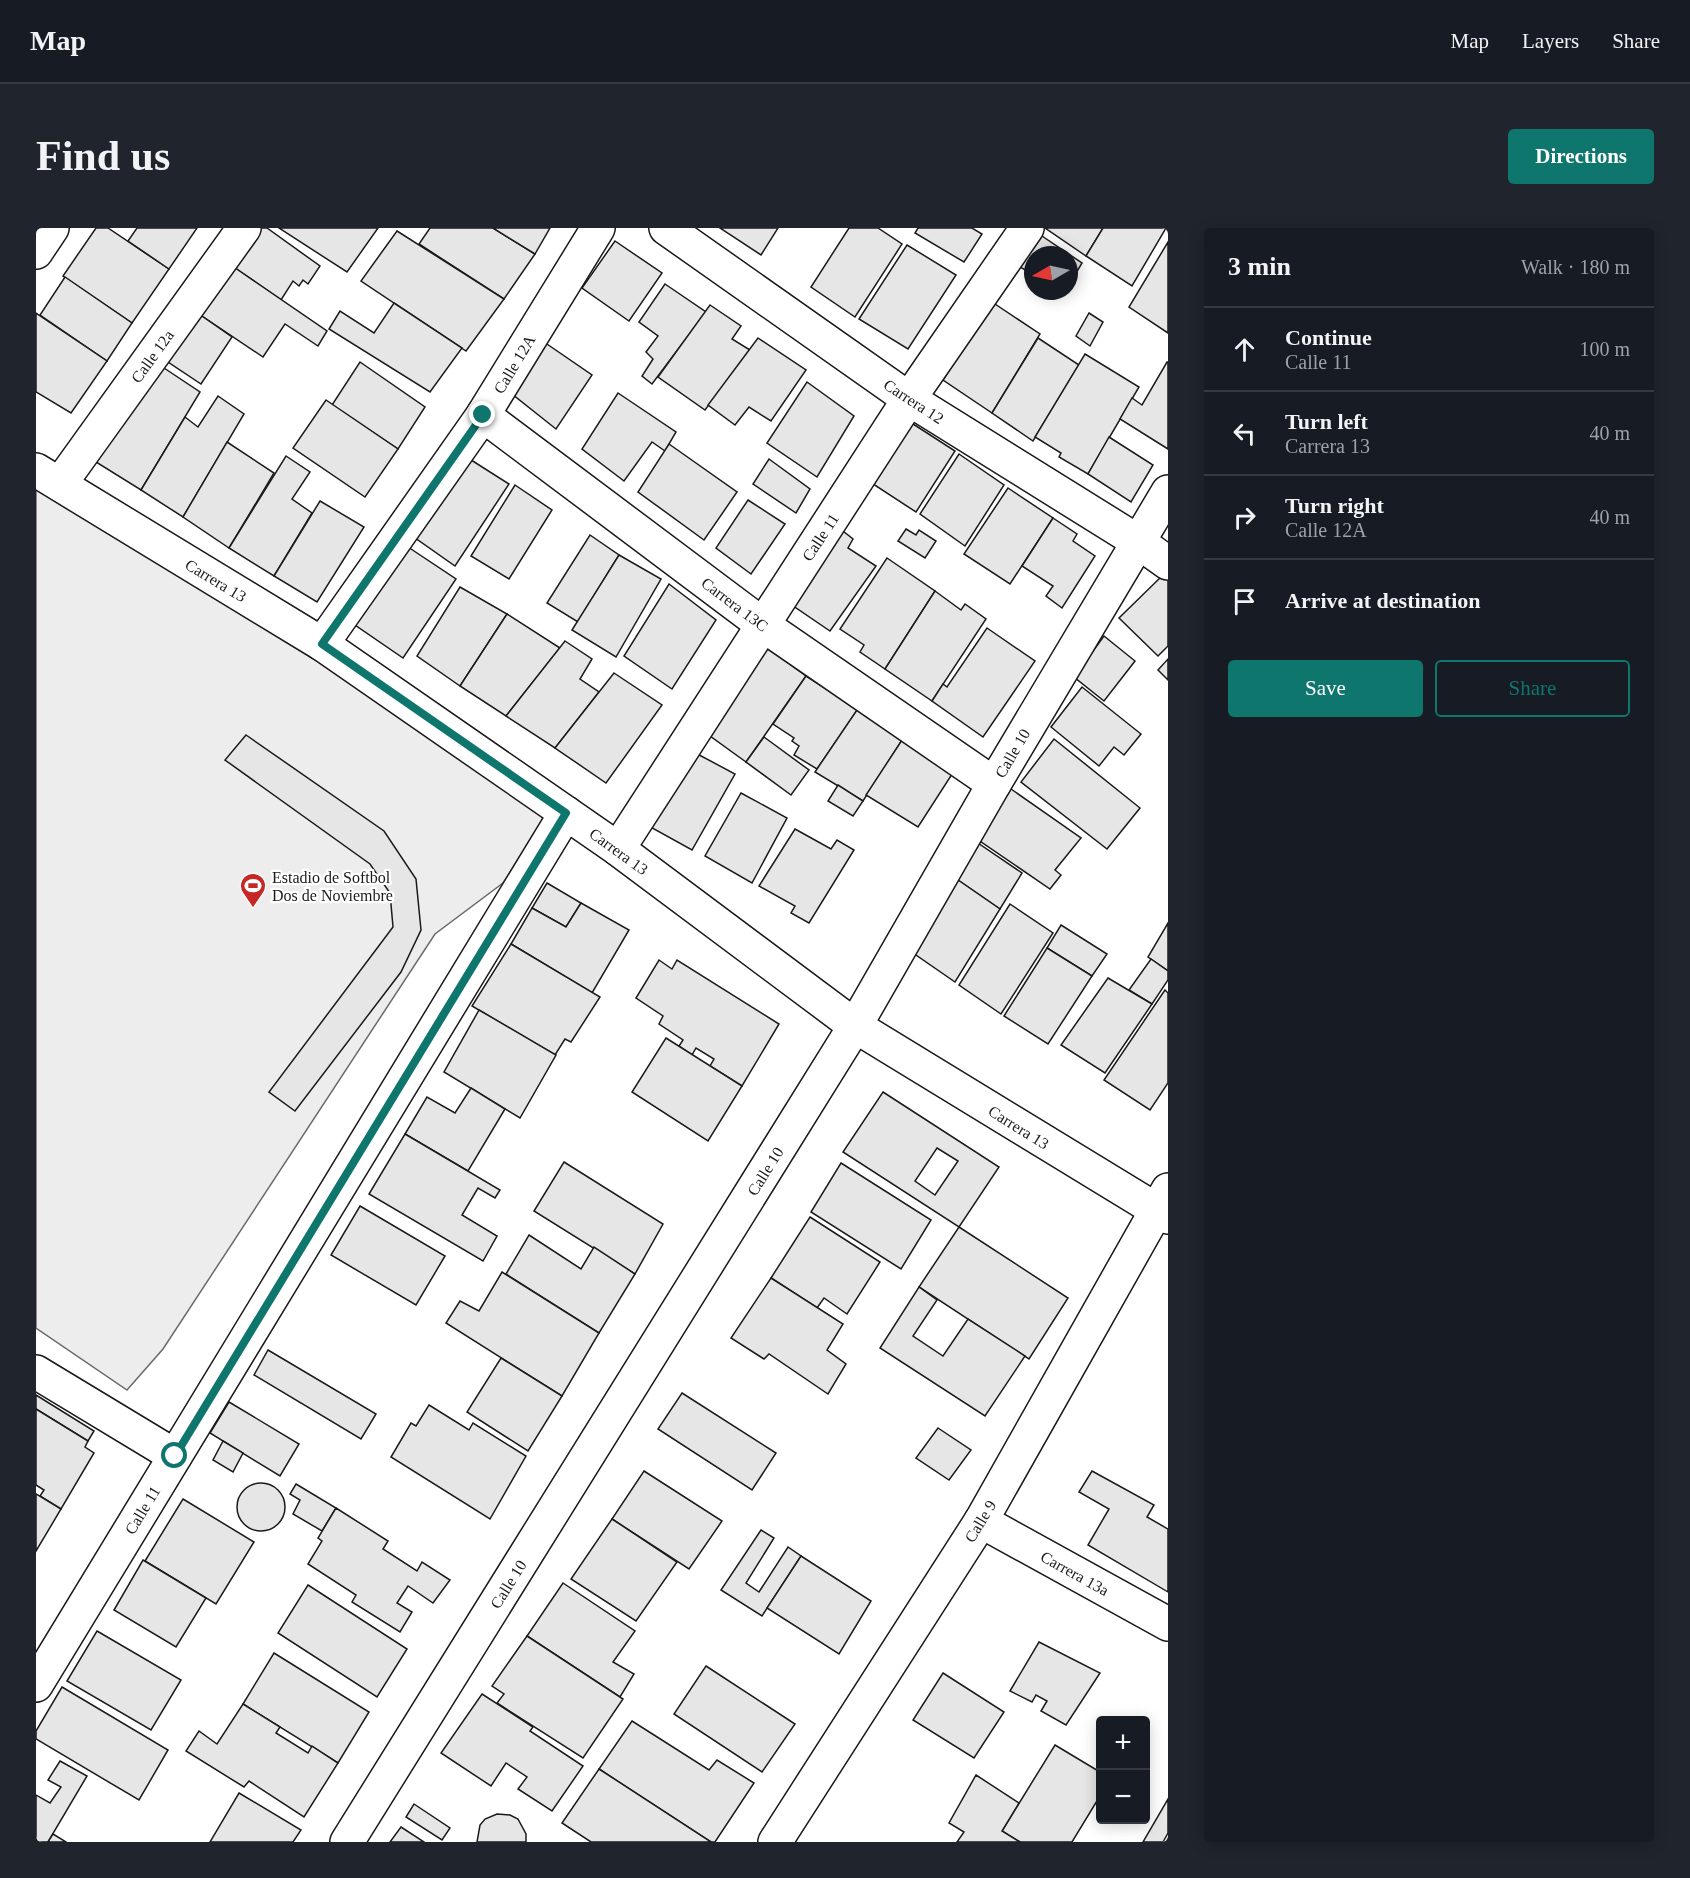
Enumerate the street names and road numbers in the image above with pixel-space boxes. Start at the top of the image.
street label: Calle 12a [128,327,177,386]
street label: Calle 12A [490,332,539,397]
street label: Carrera 12 [881,376,947,427]
street label: Calle 11 [799,510,842,564]
street label: Carrera 13 [182,556,249,605]
street label: Carrera 13C [698,574,771,635]
street label: Calle 10 [992,726,1033,781]
street label: Carrera 13 [586,825,651,878]
street label: Carrera 13 [985,1102,1052,1153]
street label: Calle 10 [744,1144,787,1199]
street label: Calle 11 [121,1483,163,1537]
street label: Calle 9 [961,1497,1000,1545]
street label: Carrera 13a [1038,1548,1112,1599]
street label: Calle 10 [487,1557,530,1612]

